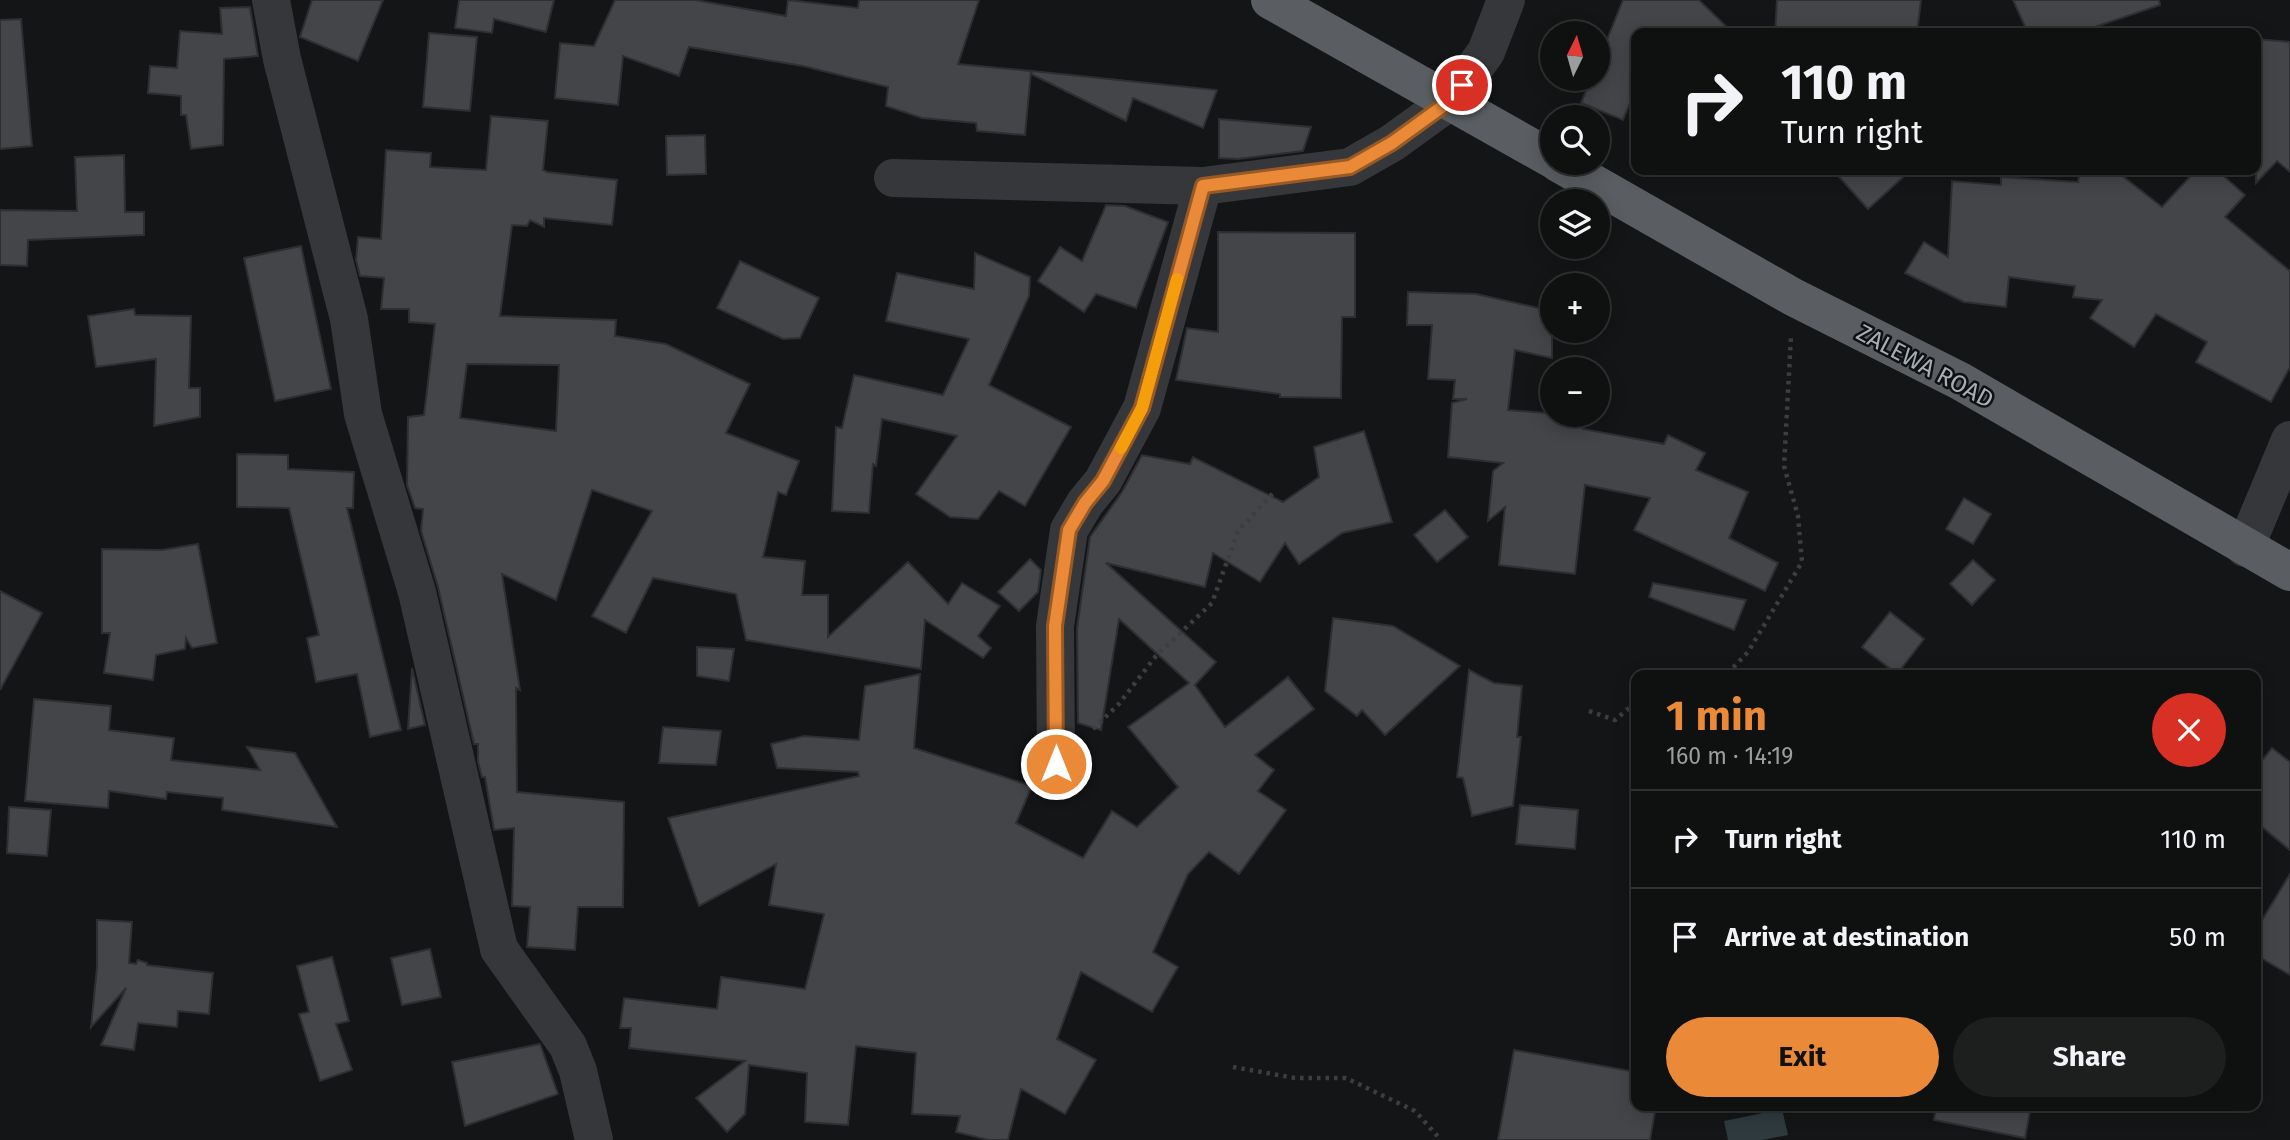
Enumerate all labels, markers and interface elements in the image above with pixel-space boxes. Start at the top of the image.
north arrow [1540,21,1610,91]
map controls [1540,21,1610,427]
text: 110 m [1781,53,1907,112]
pin [1432,55,1492,115]
icon: right [1666,56,1757,147]
icon: arrive [1443,66,1481,104]
button: search [1540,105,1610,175]
text: Turn right [1781,113,1923,151]
button: layers [1540,189,1610,259]
button: + [1540,273,1610,343]
street label: ZALEWA ROAD [1852,318,1998,414]
button: − [1540,357,1610,427]
text: 1 min [1666,691,1767,741]
button: close [2152,693,2226,767]
position arrow [1019,727,1093,801]
text: 160 m · 14:19 [1666,742,1793,770]
icon: right [1666,820,1704,858]
text: Turn right [1725,824,1842,855]
text: 110 m [2160,824,2226,855]
icon: arrive [1666,918,1704,956]
text: Arrive at destination [1725,922,1969,953]
text: 50 m [2169,922,2226,953]
button: Exit [1666,1017,1939,1097]
button: Share [1953,1017,2226,1097]

